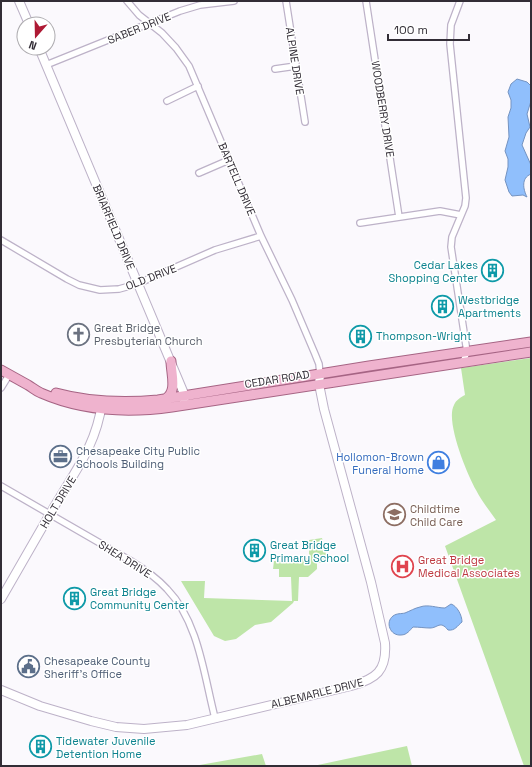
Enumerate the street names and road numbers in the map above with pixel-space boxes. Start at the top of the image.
street label: SABER DRIVE [105,9,173,47]
street label: ALPINE DRIVE [283,26,307,96]
street label: WOODBERRY DRIVE [368,60,398,158]
street label: BARTELL DRIVE [215,140,259,218]
street label: BRIARFIELD DRIVE [90,182,138,272]
street label: OLD DRIVE [124,261,178,293]
street label: CEDAR ROAD [244,367,310,391]
street label: HOLT DRIVE [37,473,79,531]
street label: SHEA DRIVE [96,537,154,581]
street label: ALBEMARLE DRIVE [269,675,365,711]

